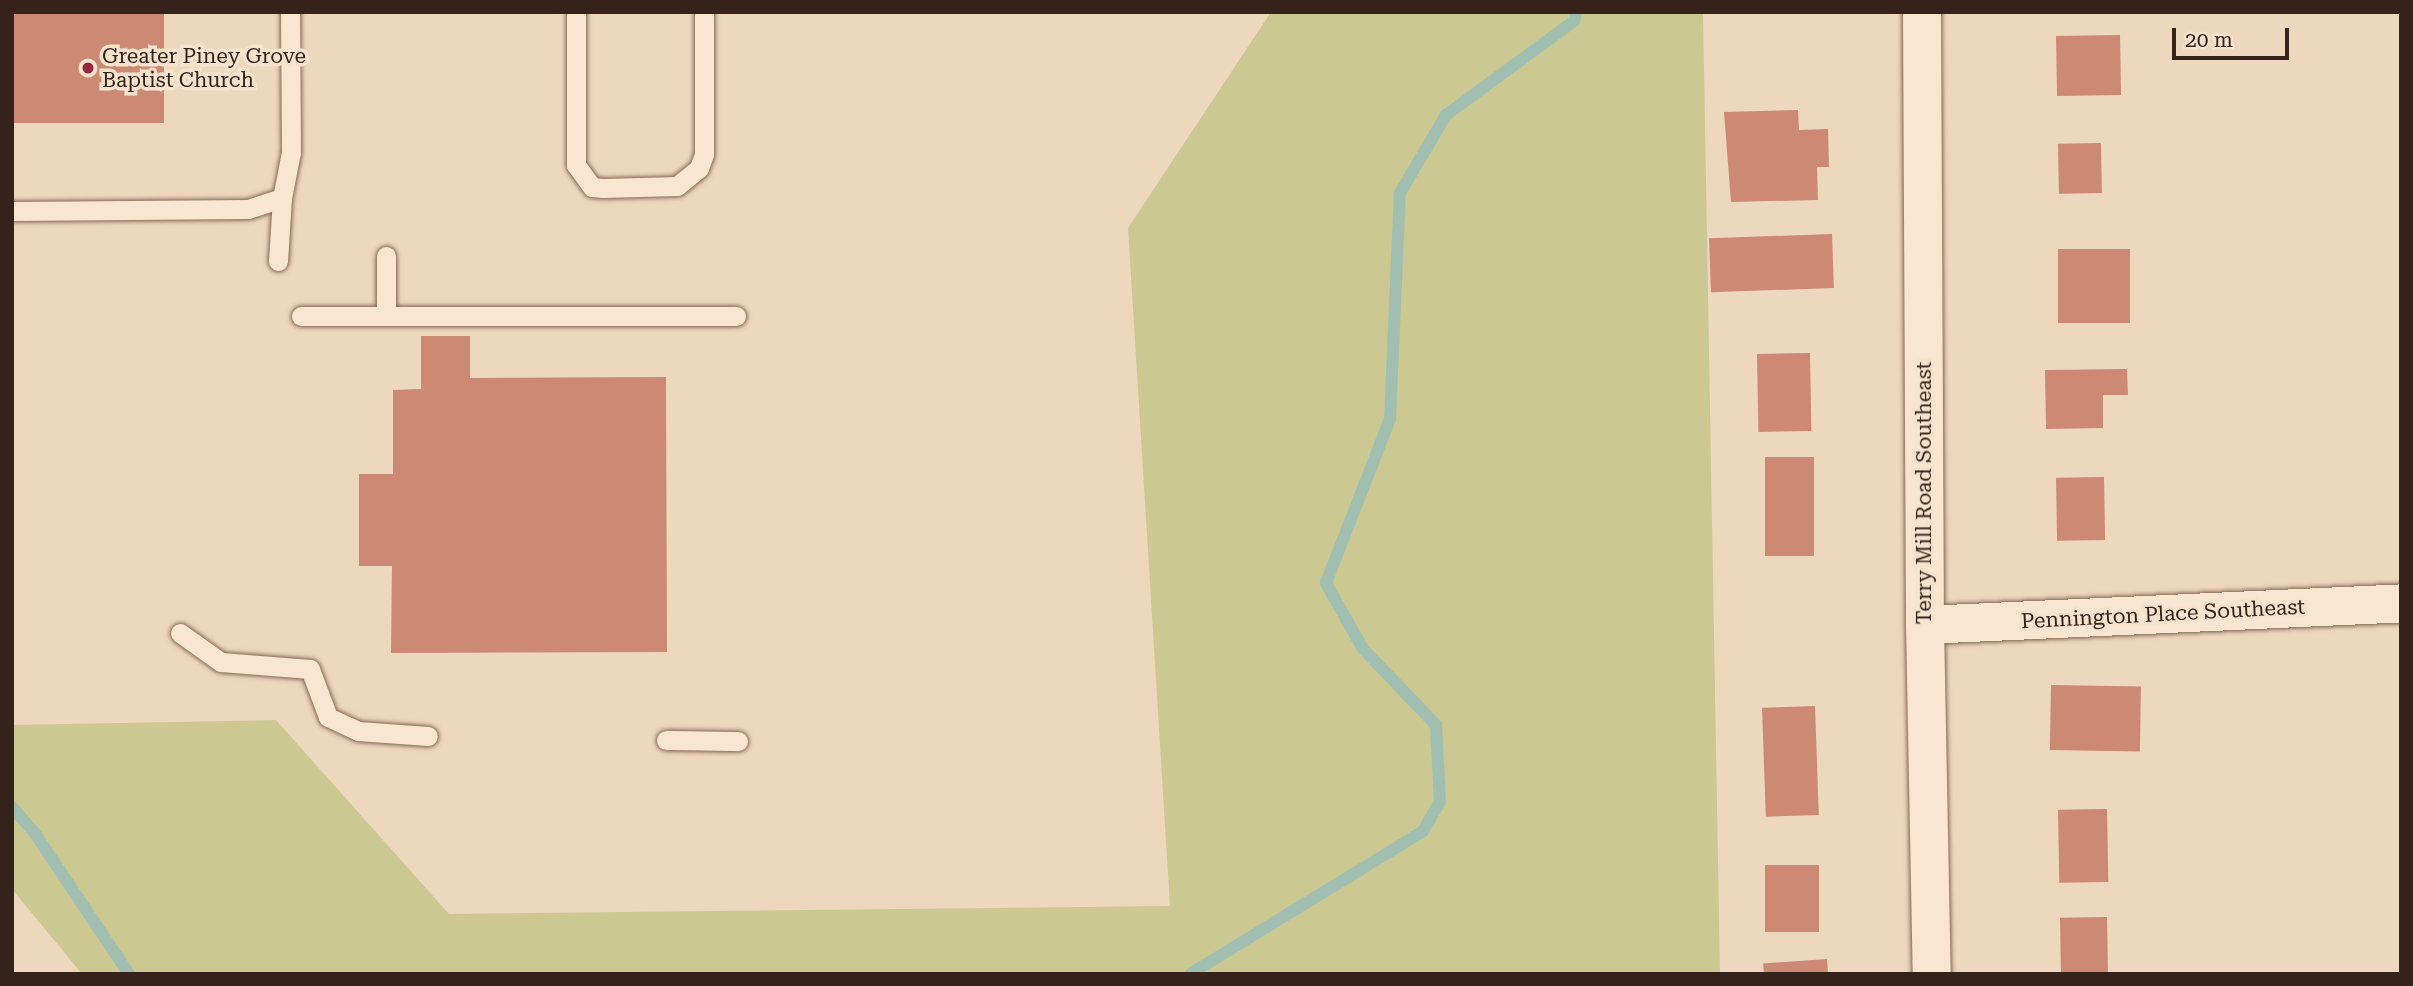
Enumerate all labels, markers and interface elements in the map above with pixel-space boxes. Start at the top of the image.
scale bar [2175,14,2292,58]
text: 20 m [2185,28,2233,52]
place label: Greater Piney Grove Baptist Church [102,43,306,93]
marker: Greater Piney Grove Baptist Church [80,60,96,76]
street label: Terry Mill Road Southeast [1911,362,1937,624]
street label: Pennington Place Southeast [2020,594,2306,634]

